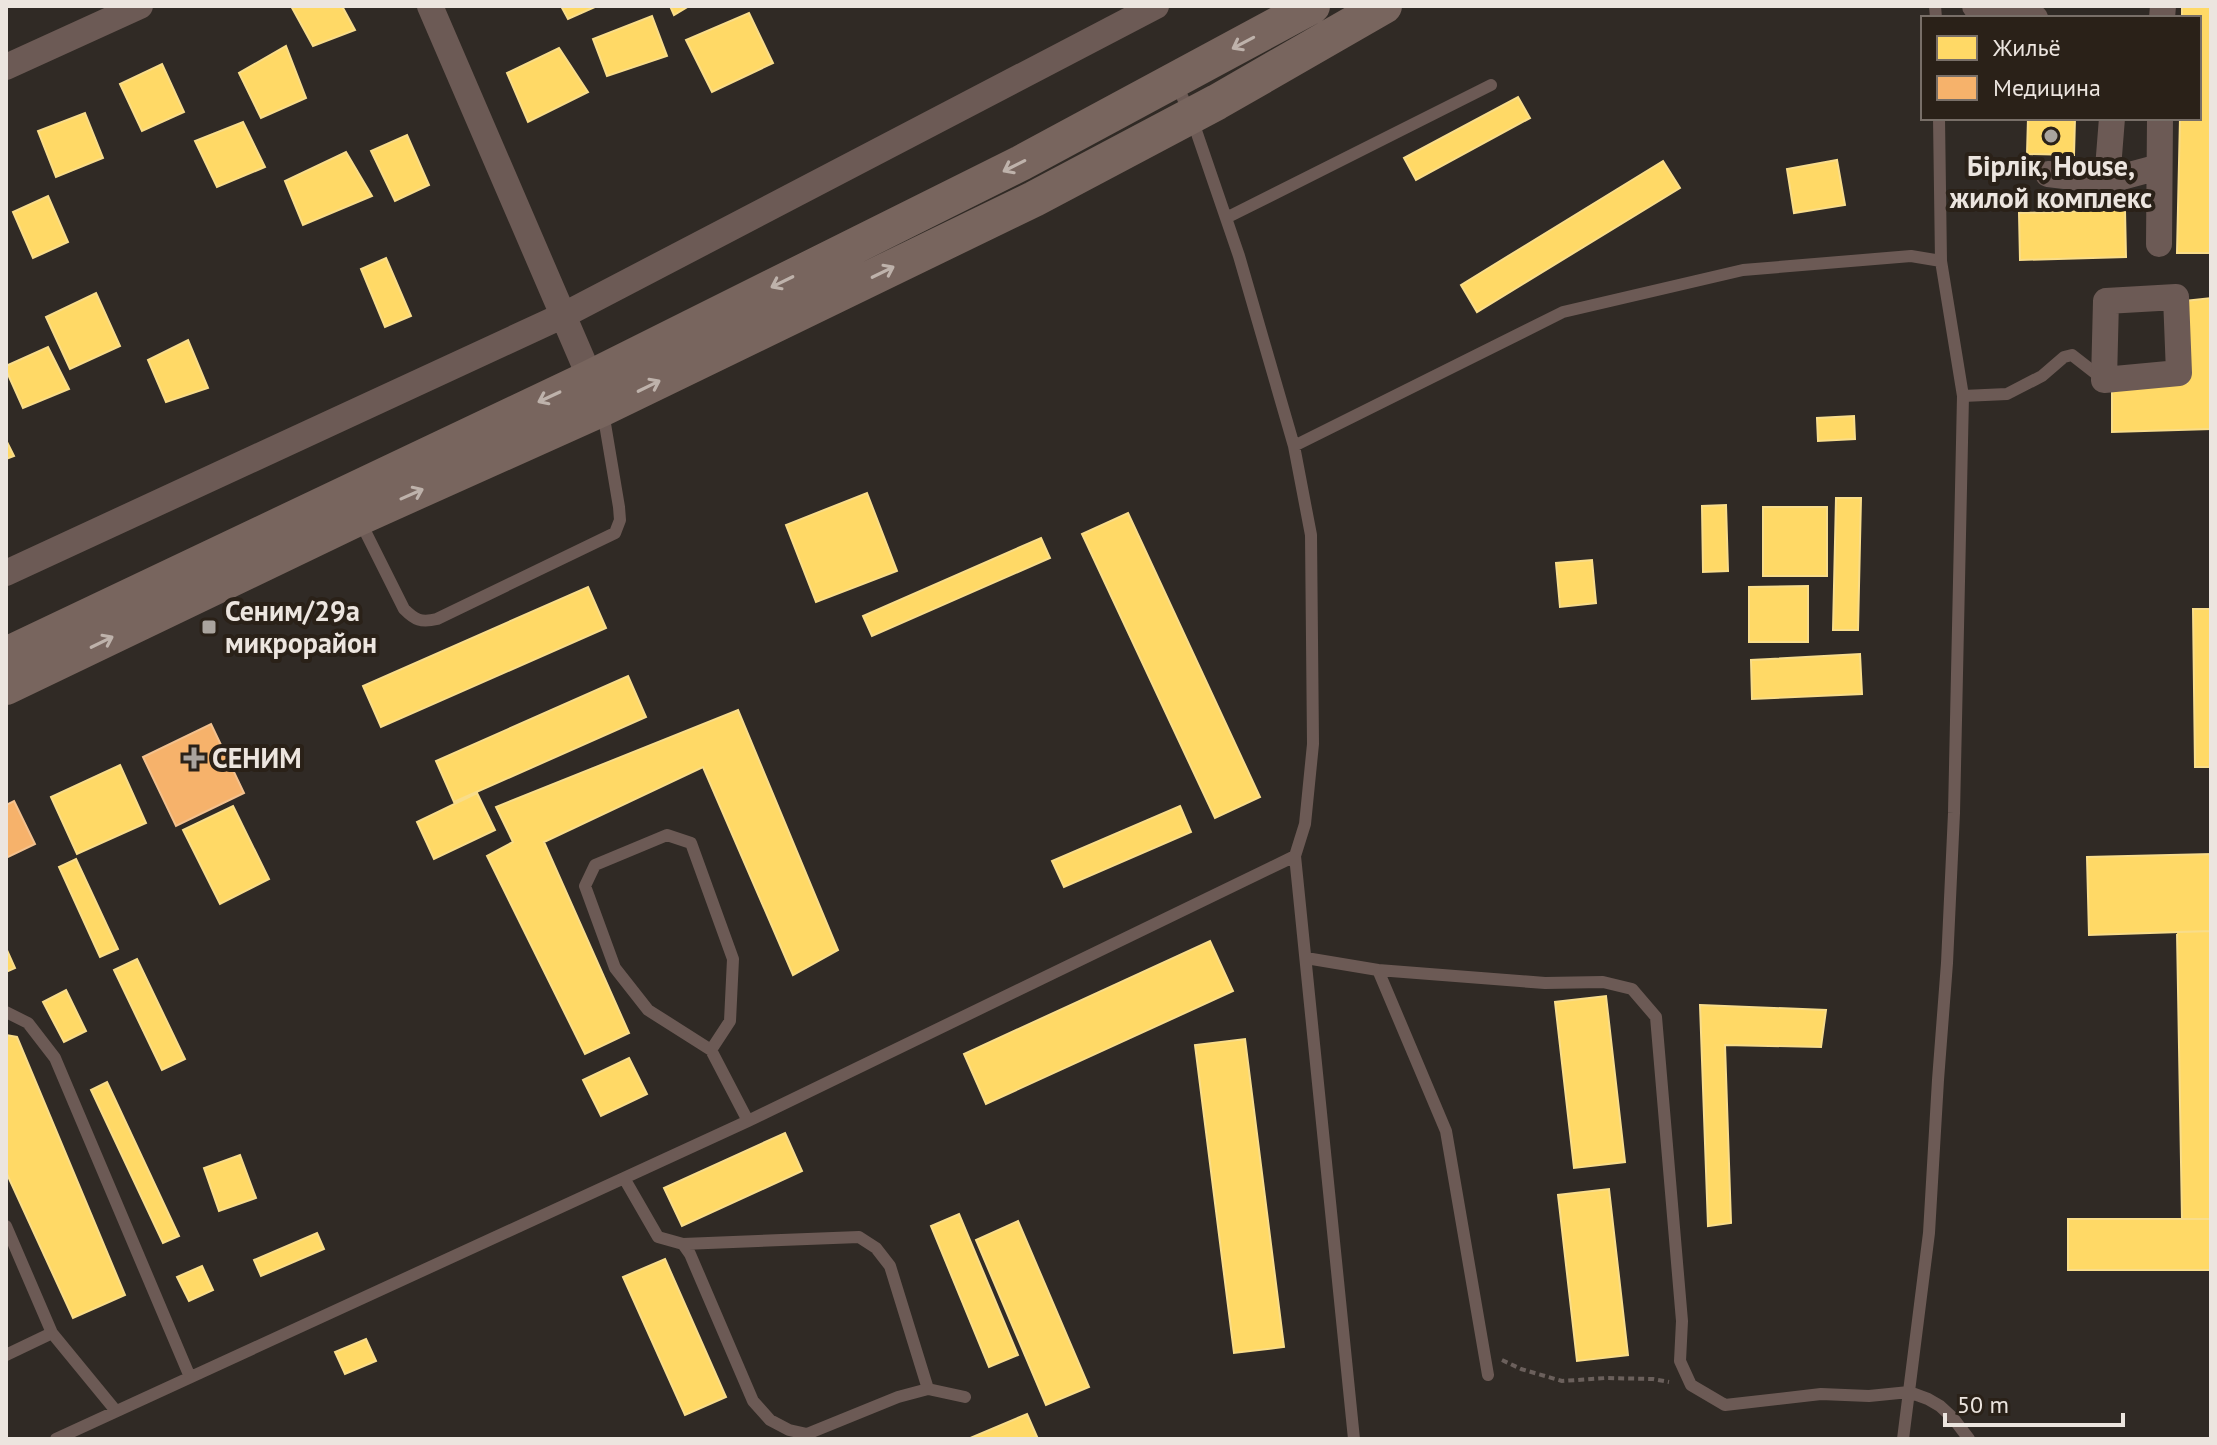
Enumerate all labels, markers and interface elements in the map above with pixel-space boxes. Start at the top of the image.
legend [1921,16,2201,120]
text: Жильё [1992,32,2061,63]
one-way arrow [1232,36,1256,51]
text: Медицина [1993,72,2101,103]
marker: Бірлік, House, жилой комплекс [2042,127,2060,145]
place label: Бірлік, House, жилой комплекс [1949,147,2152,216]
one-way arrow [1003,159,1027,174]
one-way arrow [870,264,894,279]
one-way arrow [770,275,794,290]
one-way arrow [636,378,660,393]
one-way arrow [537,390,561,405]
one-way arrow [399,485,424,500]
place label: Сеним/29а микрорайон [225,592,377,661]
marker: Сеним/29а микрорайон [200,618,218,636]
one-way arrow [90,634,114,649]
place label: СЕНИМ [212,739,302,776]
marker: СЕНИМ [183,747,205,769]
scale bar [1945,1377,2123,1427]
text: 50 m [1957,1389,2009,1420]

